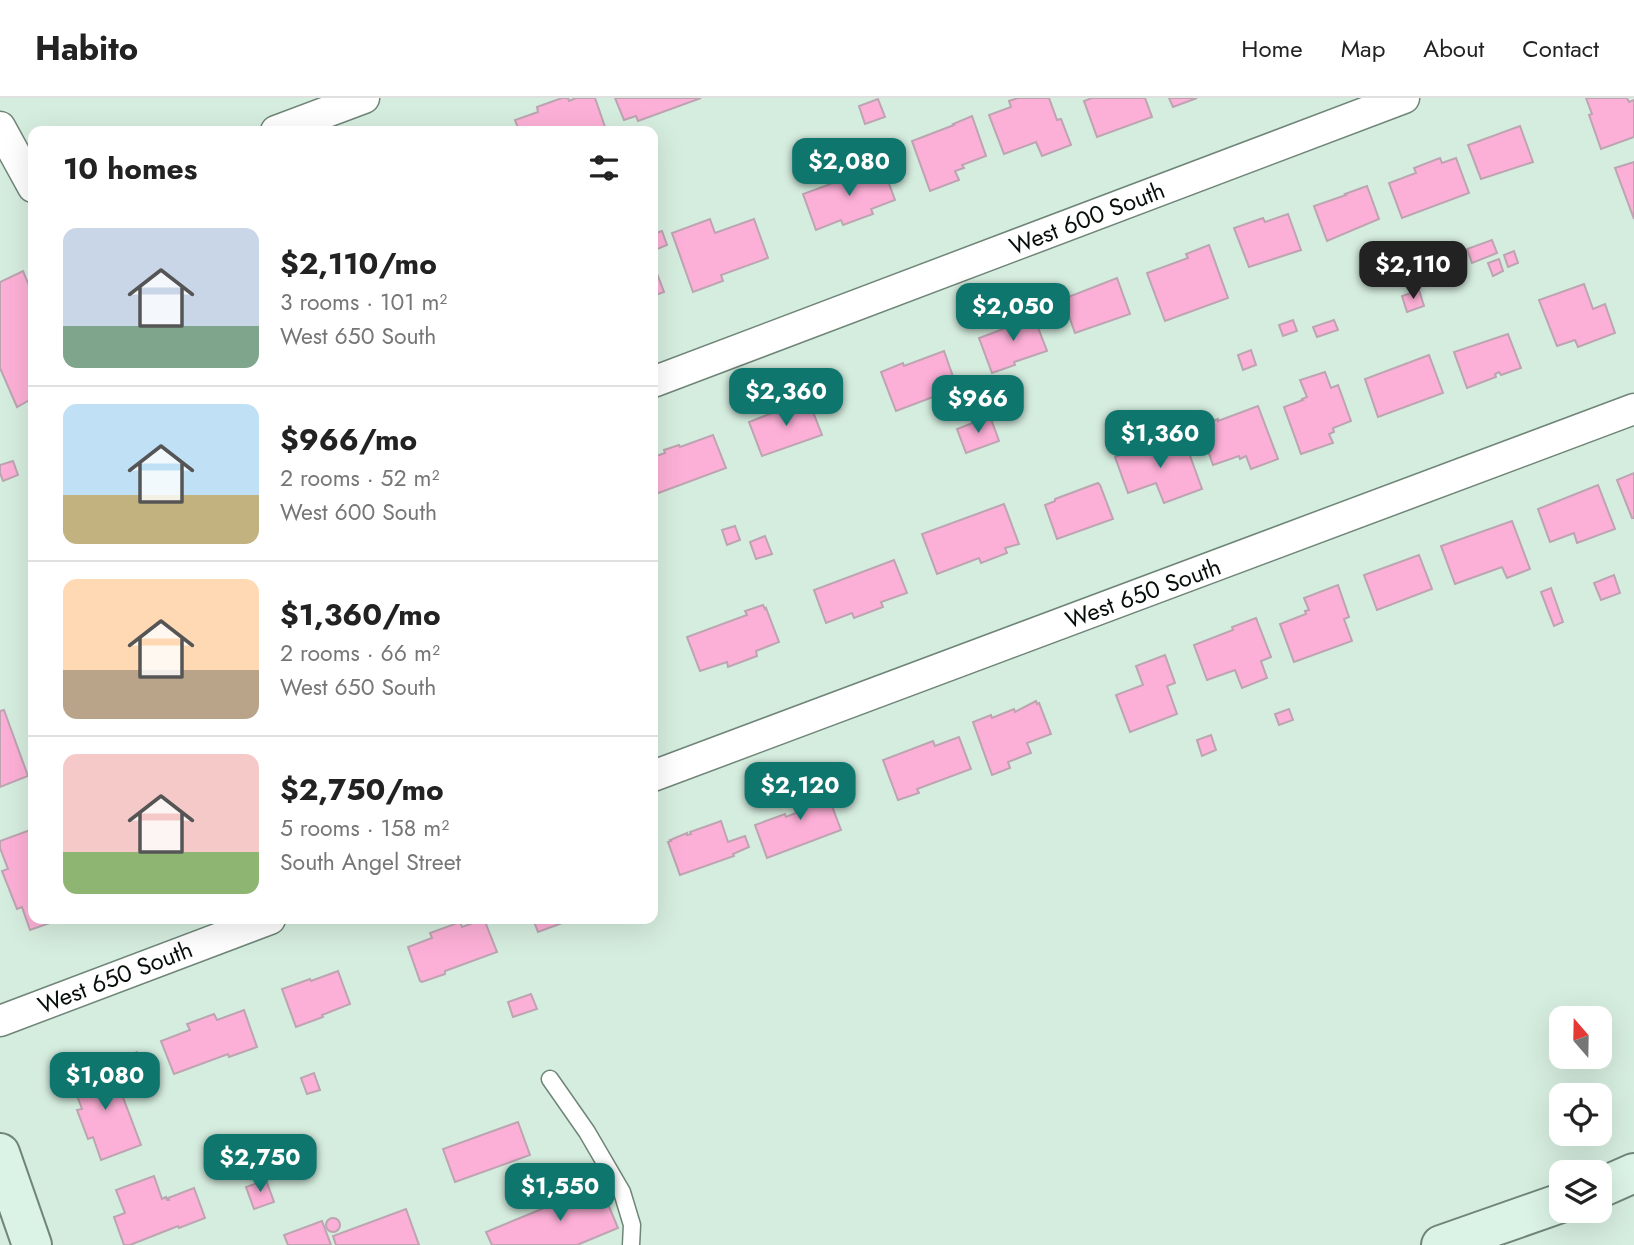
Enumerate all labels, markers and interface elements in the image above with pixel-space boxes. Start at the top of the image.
text: Habito [35,25,138,72]
text: Home [1241,31,1303,66]
text: Map [1341,31,1385,66]
text: About [1423,31,1484,66]
text: Contact [1522,31,1599,66]
pin: $2,080 [792,139,906,198]
text: $2,080 [808,144,890,178]
text: 10 homes [63,147,197,190]
icon: filters [585,149,623,187]
street label: West 600 South [1004,172,1170,264]
text: $2,110/mo [280,242,437,285]
pin: $2,110 [1356,242,1470,301]
text: $2,110 [1375,247,1451,281]
icon: home [119,256,203,340]
pin: $2,050 [956,284,1070,343]
text: 3 rooms · 101 m² [280,285,447,319]
text: $2,050 [972,289,1054,323]
text: West 650 South [280,319,436,353]
pin: $2,360 [729,368,843,428]
text: $2,360 [745,374,827,408]
pin: $966 [937,376,1019,435]
text: $966 [948,381,1008,415]
pin: $1,360 [1103,410,1217,470]
text: $1,360 [1121,416,1199,450]
text: $966/mo [280,418,417,461]
icon: home [119,432,203,516]
text: 2 rooms · 52 m² [280,461,439,495]
text: West 600 South [280,495,437,529]
street label: West 650 South [1060,549,1226,637]
text: $1,360/mo [280,593,441,636]
icon: home [119,607,203,691]
text: 2 rooms · 66 m² [280,636,440,670]
text: West 650 South [280,670,436,704]
pin: $2,120 [743,762,857,822]
text: $2,750/mo [280,768,444,811]
text: $2,120 [761,768,839,802]
icon: home [119,782,203,866]
text: 5 rooms · 158 m² [280,811,449,845]
text: South Angel Street [280,845,461,879]
street label: West 650 South [33,931,197,1023]
north arrow [1549,1006,1612,1069]
map controls [1549,1006,1612,1223]
pin: $1,080 [48,1052,162,1112]
text: $1,080 [66,1058,144,1092]
button: locate [1549,1083,1612,1146]
pin: $2,750 [203,1134,317,1194]
text: $2,750 [220,1140,300,1174]
button: layers [1549,1160,1612,1223]
pin: $1,550 [503,1164,617,1223]
text: $1,550 [521,1169,599,1203]

